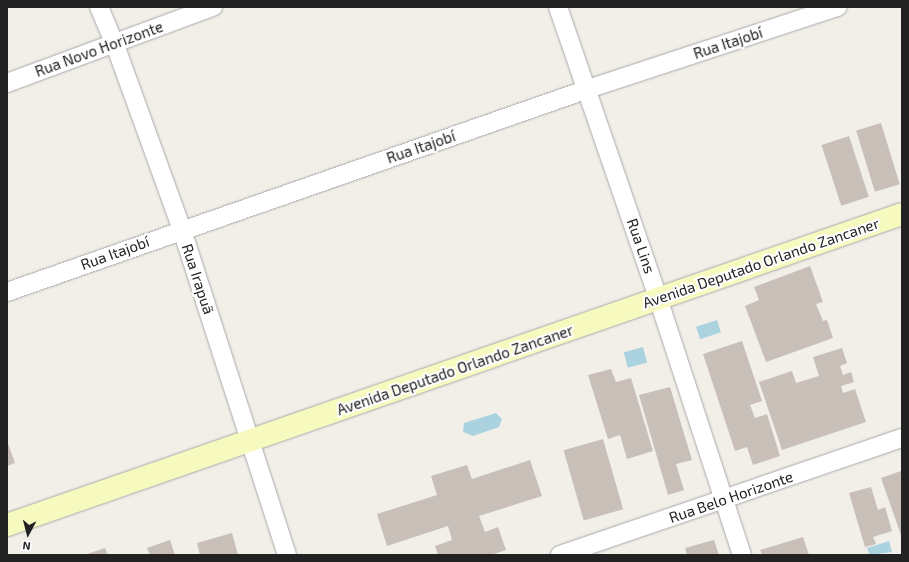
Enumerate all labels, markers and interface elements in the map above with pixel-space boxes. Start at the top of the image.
street label: Rua Novo Horizonte [32,17,166,81]
street label: Rua Itajobí [691,23,765,63]
street label: Rua Itajobí [384,127,458,167]
street label: Avenida Deputado Orlando Zancaner [640,214,882,312]
street label: Rua Lins [623,216,659,276]
street label: Rua Itajobí [78,232,152,274]
street label: Rua Irapuã [178,241,218,317]
street label: Avenida Deputado Orlando Zancaner [334,321,576,419]
street label: Rua Belo Horizonte [667,467,795,527]
north arrow [8,514,48,554]
text: N [22,539,31,553]

